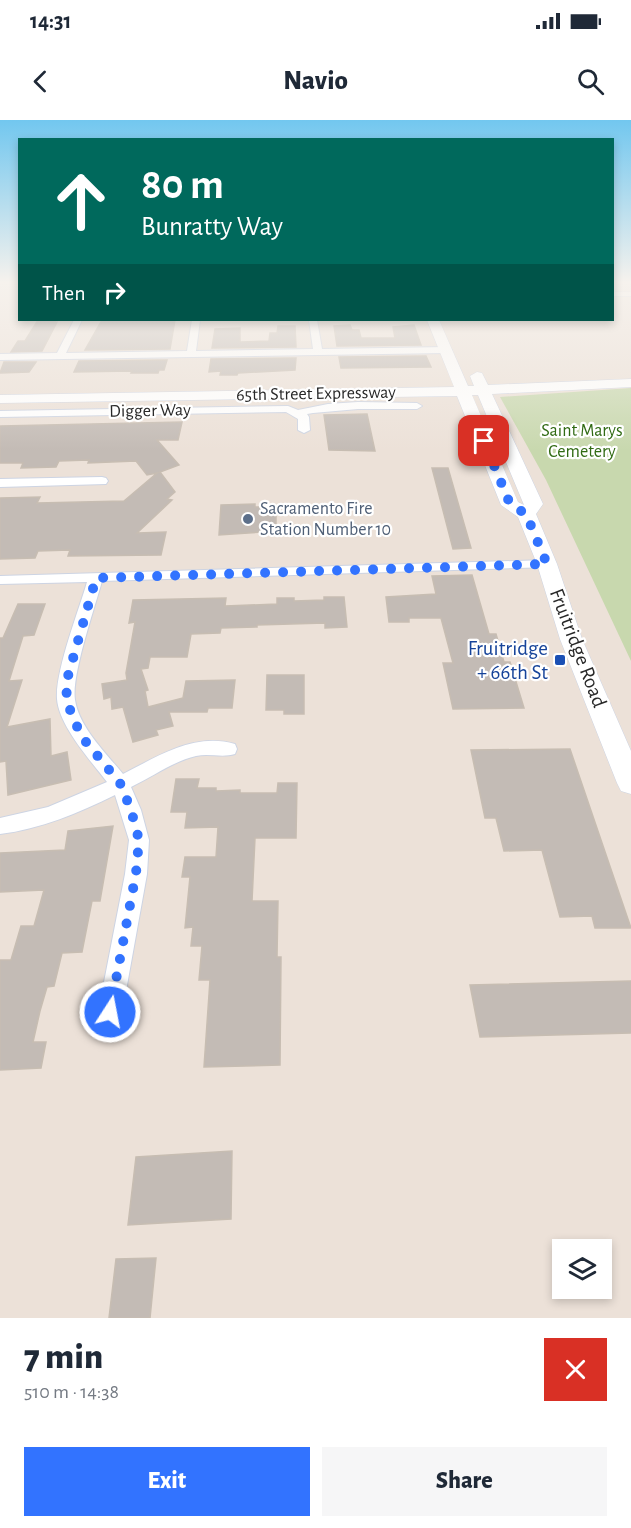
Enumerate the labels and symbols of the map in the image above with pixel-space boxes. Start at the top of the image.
street label: 65th Street Expressway [236,384,396,404]
street label: Digger Way [109,401,191,421]
pin [458,415,509,466]
park label: Saint Marys Cemetery [541,422,623,461]
place label: Sacramento Fire Station Number 10 [260,500,391,539]
marker: Sacramento Fire Station Number 10 [241,512,255,526]
street label: Fruitridge Road [546,586,610,710]
place label: Fruitridge + 66th St [468,638,548,683]
marker: Fruitridge + 66th St [553,653,567,667]
position arrow [78,980,142,1044]

